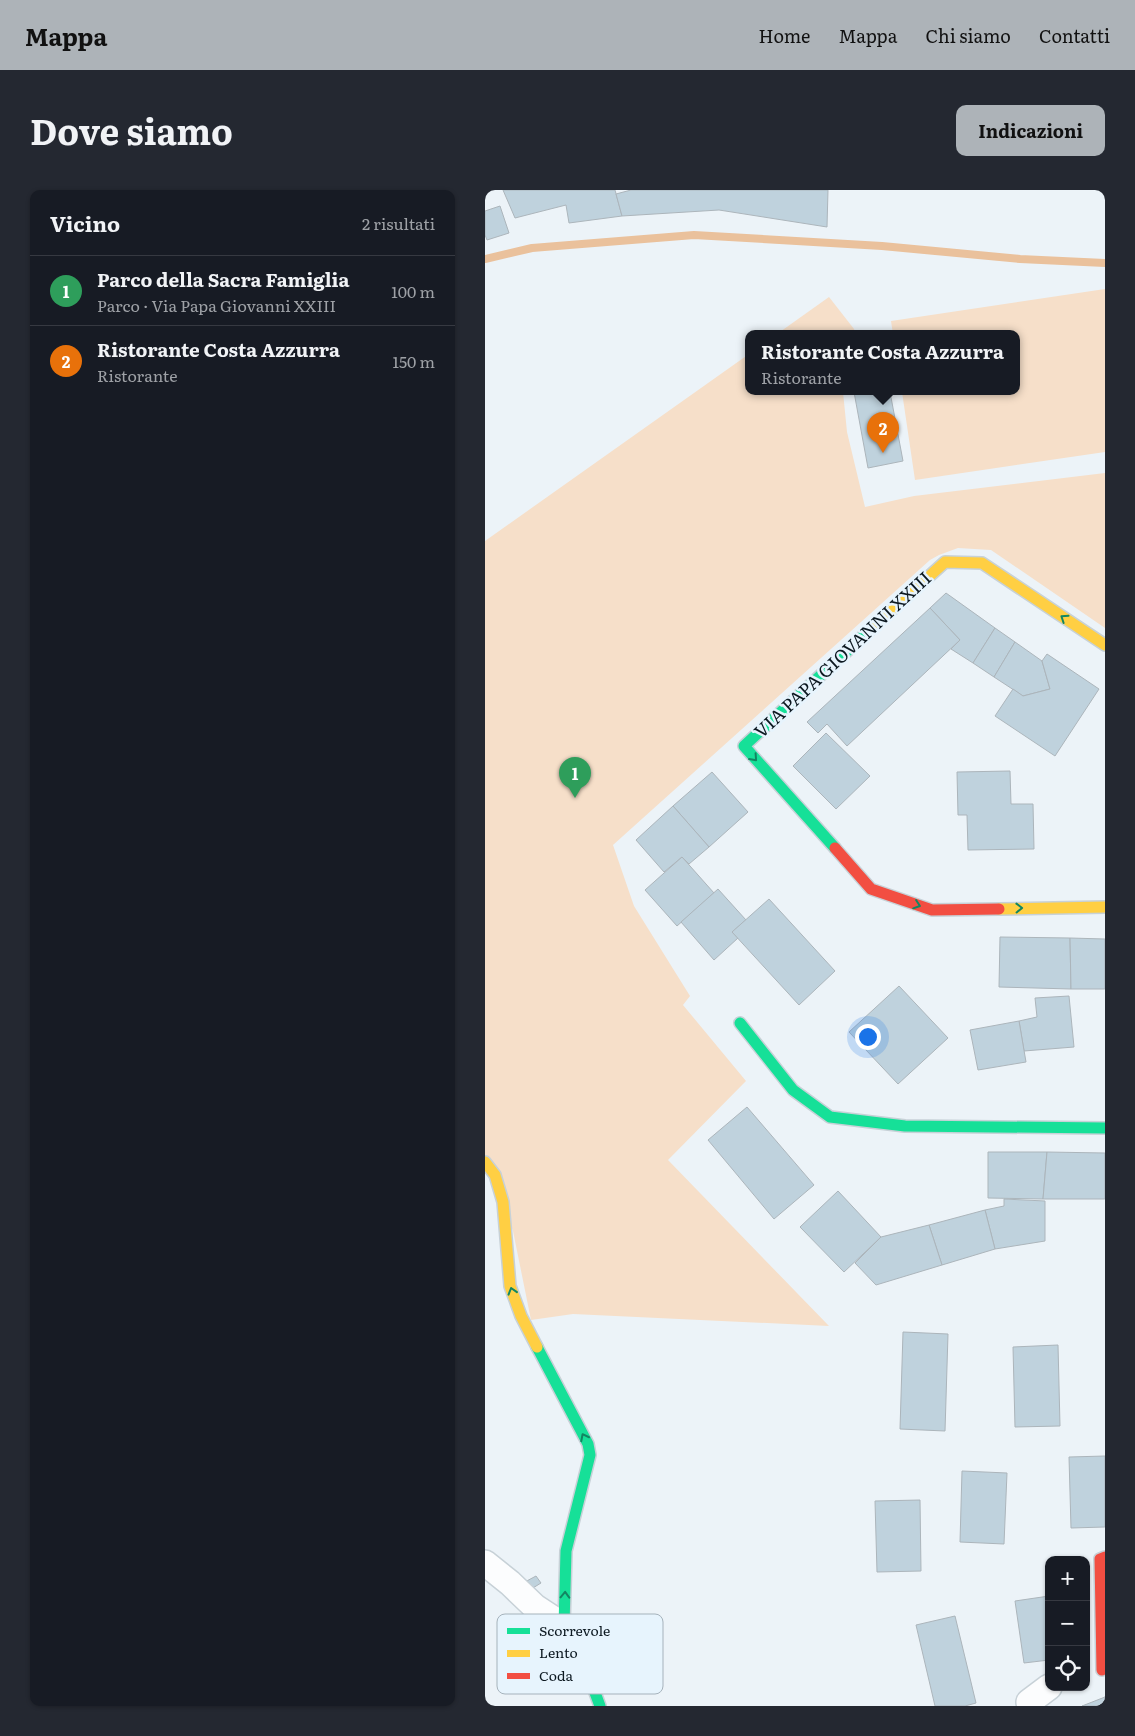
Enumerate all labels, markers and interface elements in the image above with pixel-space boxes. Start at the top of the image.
text: Mappa [25,18,107,53]
text: Home [758,22,810,49]
text: Mappa [838,22,897,49]
text: Chi siamo [925,22,1011,49]
text: Contatti [1039,22,1110,49]
text: Dove siamo [30,104,233,156]
button: Indicazioni [956,105,1105,156]
text: Vicino [50,207,120,238]
text: 2 risultati [362,211,435,235]
text: Parco della Sacra Famiglia [97,265,350,293]
text: 1 [63,279,69,303]
text: 100 m [391,279,435,303]
text: Parco · Via Papa Giovanni XXIII [97,293,336,317]
popup [745,330,1020,395]
text: Ristorante Costa Azzurra [97,335,340,363]
text: Ristorante Costa Azzurra [761,337,1004,365]
text: 2 [62,349,70,373]
text: 150 m [392,349,435,373]
text: Ristorante [97,363,177,387]
text: Ristorante [761,365,841,389]
pin: 2 [867,412,899,453]
street label: VIA PAPA GIOVANNI XXIII [747,564,937,744]
one-way arrow [1061,615,1070,624]
one-way arrow [749,753,758,762]
pin: 1 [559,757,591,798]
one-way arrow [912,899,921,909]
one-way arrow [1016,903,1024,913]
your location [855,1024,881,1050]
one-way arrow [508,1287,518,1296]
one-way arrow [580,1433,590,1442]
map controls [1045,1556,1090,1691]
button: + [1045,1556,1090,1601]
one-way arrow [560,1591,570,1598]
button: − [1045,1601,1090,1646]
legend [497,1614,663,1694]
text: Scorrevole [539,1620,610,1640]
text: Lento [539,1642,578,1662]
button: locate [1045,1646,1090,1691]
text: Coda [539,1665,574,1685]

